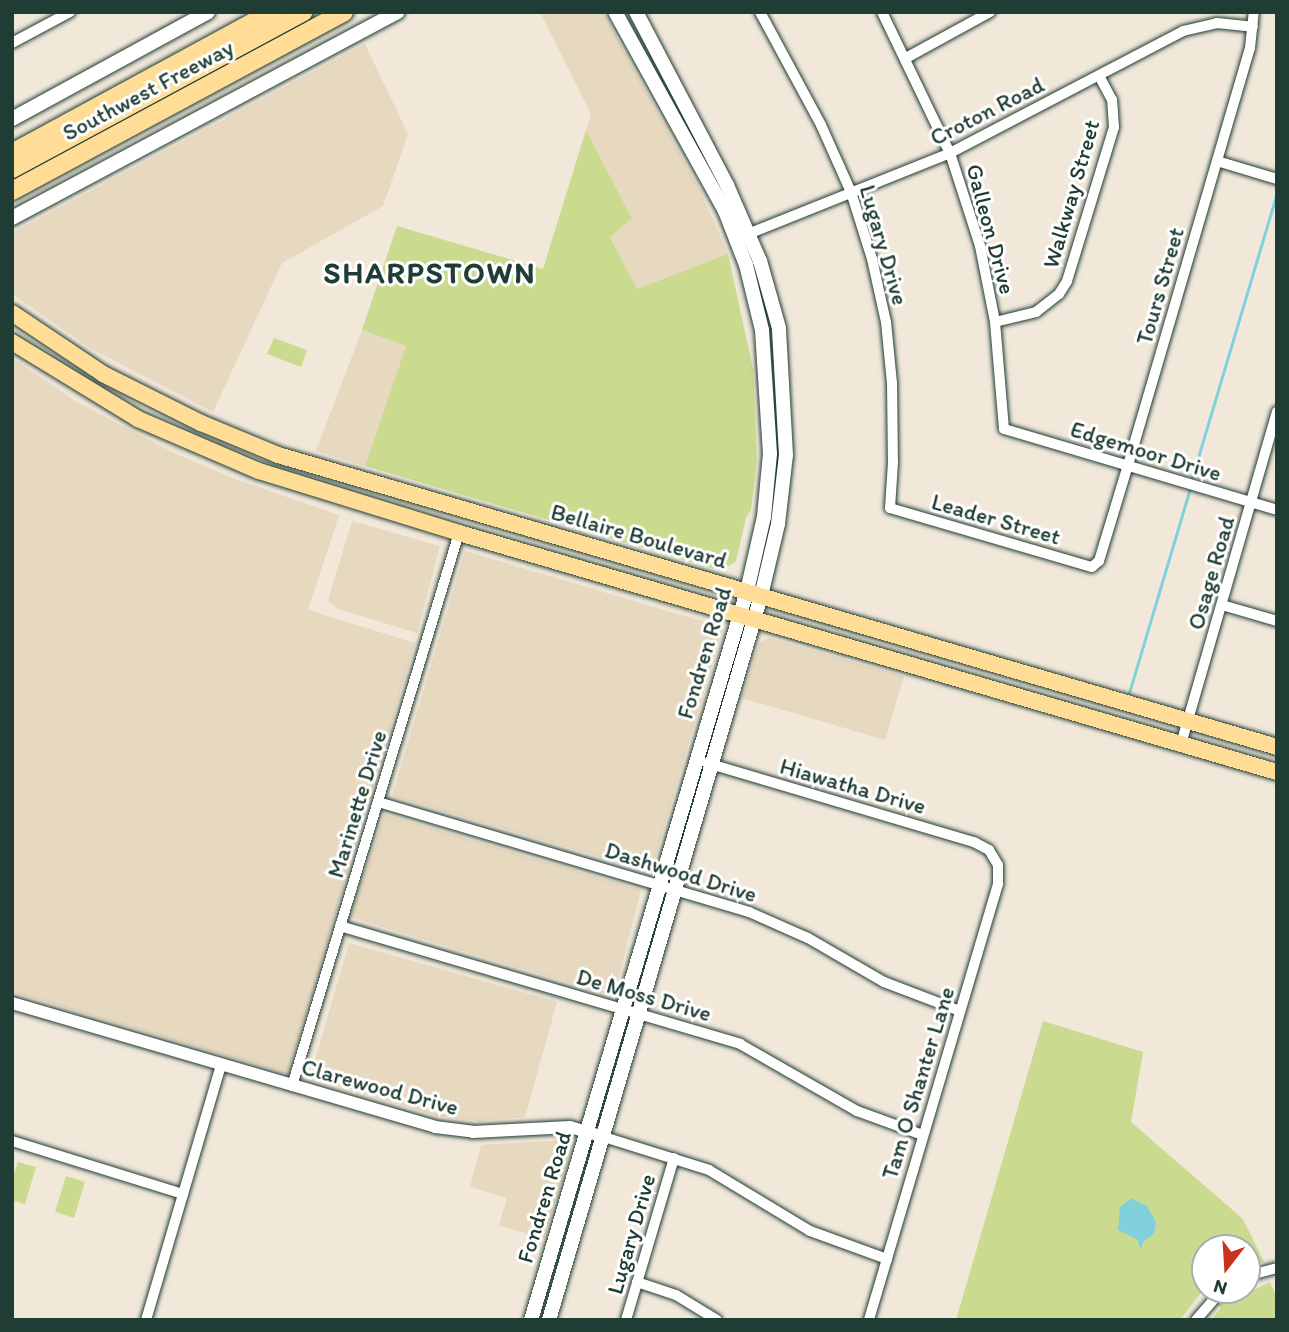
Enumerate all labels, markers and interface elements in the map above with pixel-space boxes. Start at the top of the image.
street label: Southwest Freeway [58,33,238,147]
street label: Croton Road [926,71,1048,151]
street label: Walkway Street [1037,117,1105,271]
street label: Galleon Drive [960,161,1022,297]
street label: Lugary Drive [854,182,914,308]
street label: Tours Street [1130,224,1190,348]
district label: SHARPSTOWN [324,255,536,291]
street label: Edgemoor Drive [1067,415,1225,487]
street label: Leader Street [929,487,1063,551]
street label: Bellaire Boulevard [547,498,731,574]
street label: Osage Road [1182,513,1240,633]
street label: Fondren Road [671,584,737,722]
street label: Marinette Drive [321,727,393,881]
street label: Hiawatha Drive [777,752,929,820]
street label: Dashwood Drive [601,836,761,908]
street label: De Moss Drive [574,963,714,1027]
street label: Tam O Shanter Lane [876,983,960,1183]
street label: Clarewood Drive [298,1053,462,1121]
street label: Fondren Road [511,1128,577,1266]
street label: Lugary Drive [601,1171,661,1297]
north arrow [1191,1234,1261,1304]
text: N [1211,1275,1230,1301]

